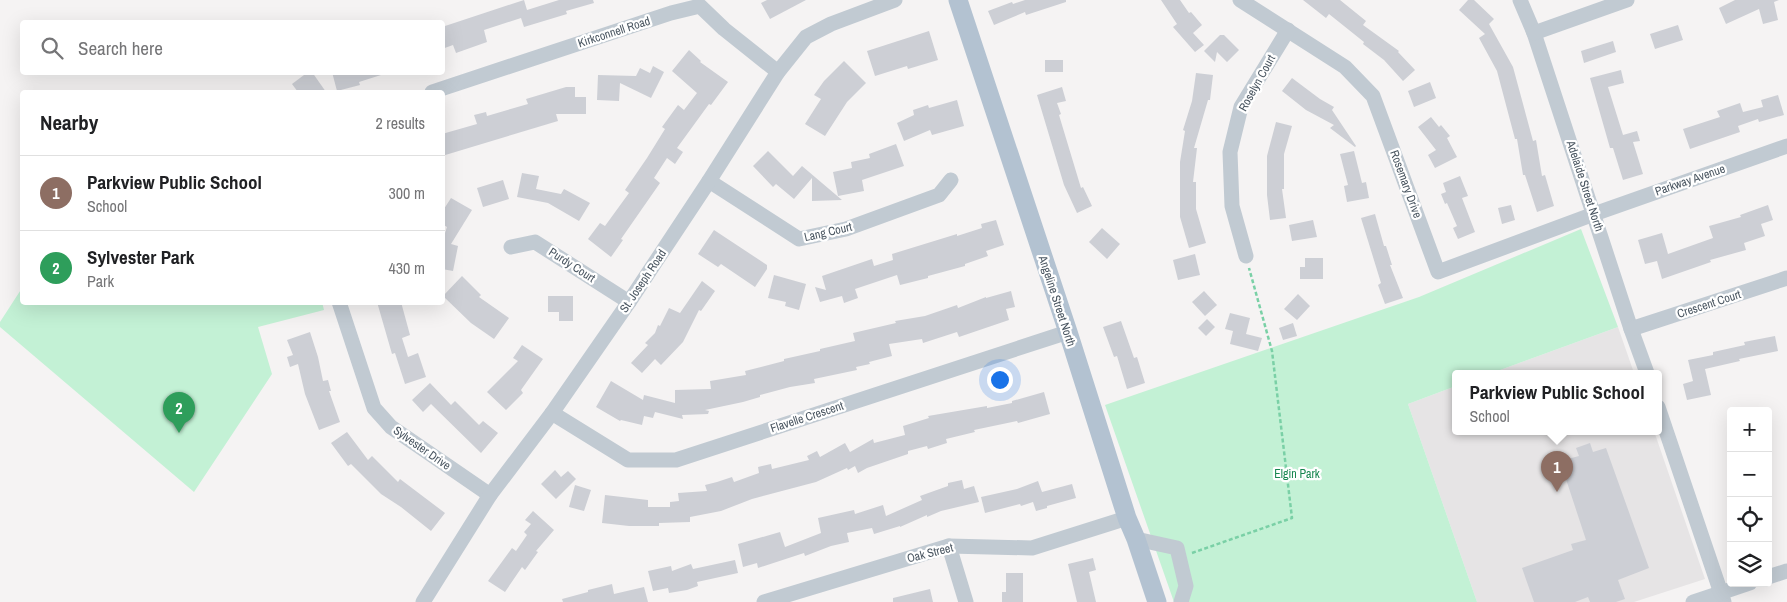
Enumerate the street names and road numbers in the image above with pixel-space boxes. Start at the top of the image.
street label: Kirkconnell Road [576,13,652,51]
street label: Roselyn Court [1235,52,1279,114]
street label: Adelaide Street North [1562,138,1607,233]
street label: Rosemary Drive [1386,148,1426,220]
street label: Parkway Avenue [1653,161,1727,199]
street label: Lang Court [802,219,854,245]
street label: Purdy Court [546,244,599,286]
street label: St. Joseph Road [616,246,670,316]
street label: Angeline Street North [1034,253,1079,348]
street label: Crescent Court [1675,286,1743,322]
street label: Flavelle Crescent [768,398,846,436]
street label: Sylvester Drive [390,422,454,474]
street label: Oak Street [905,539,955,566]

